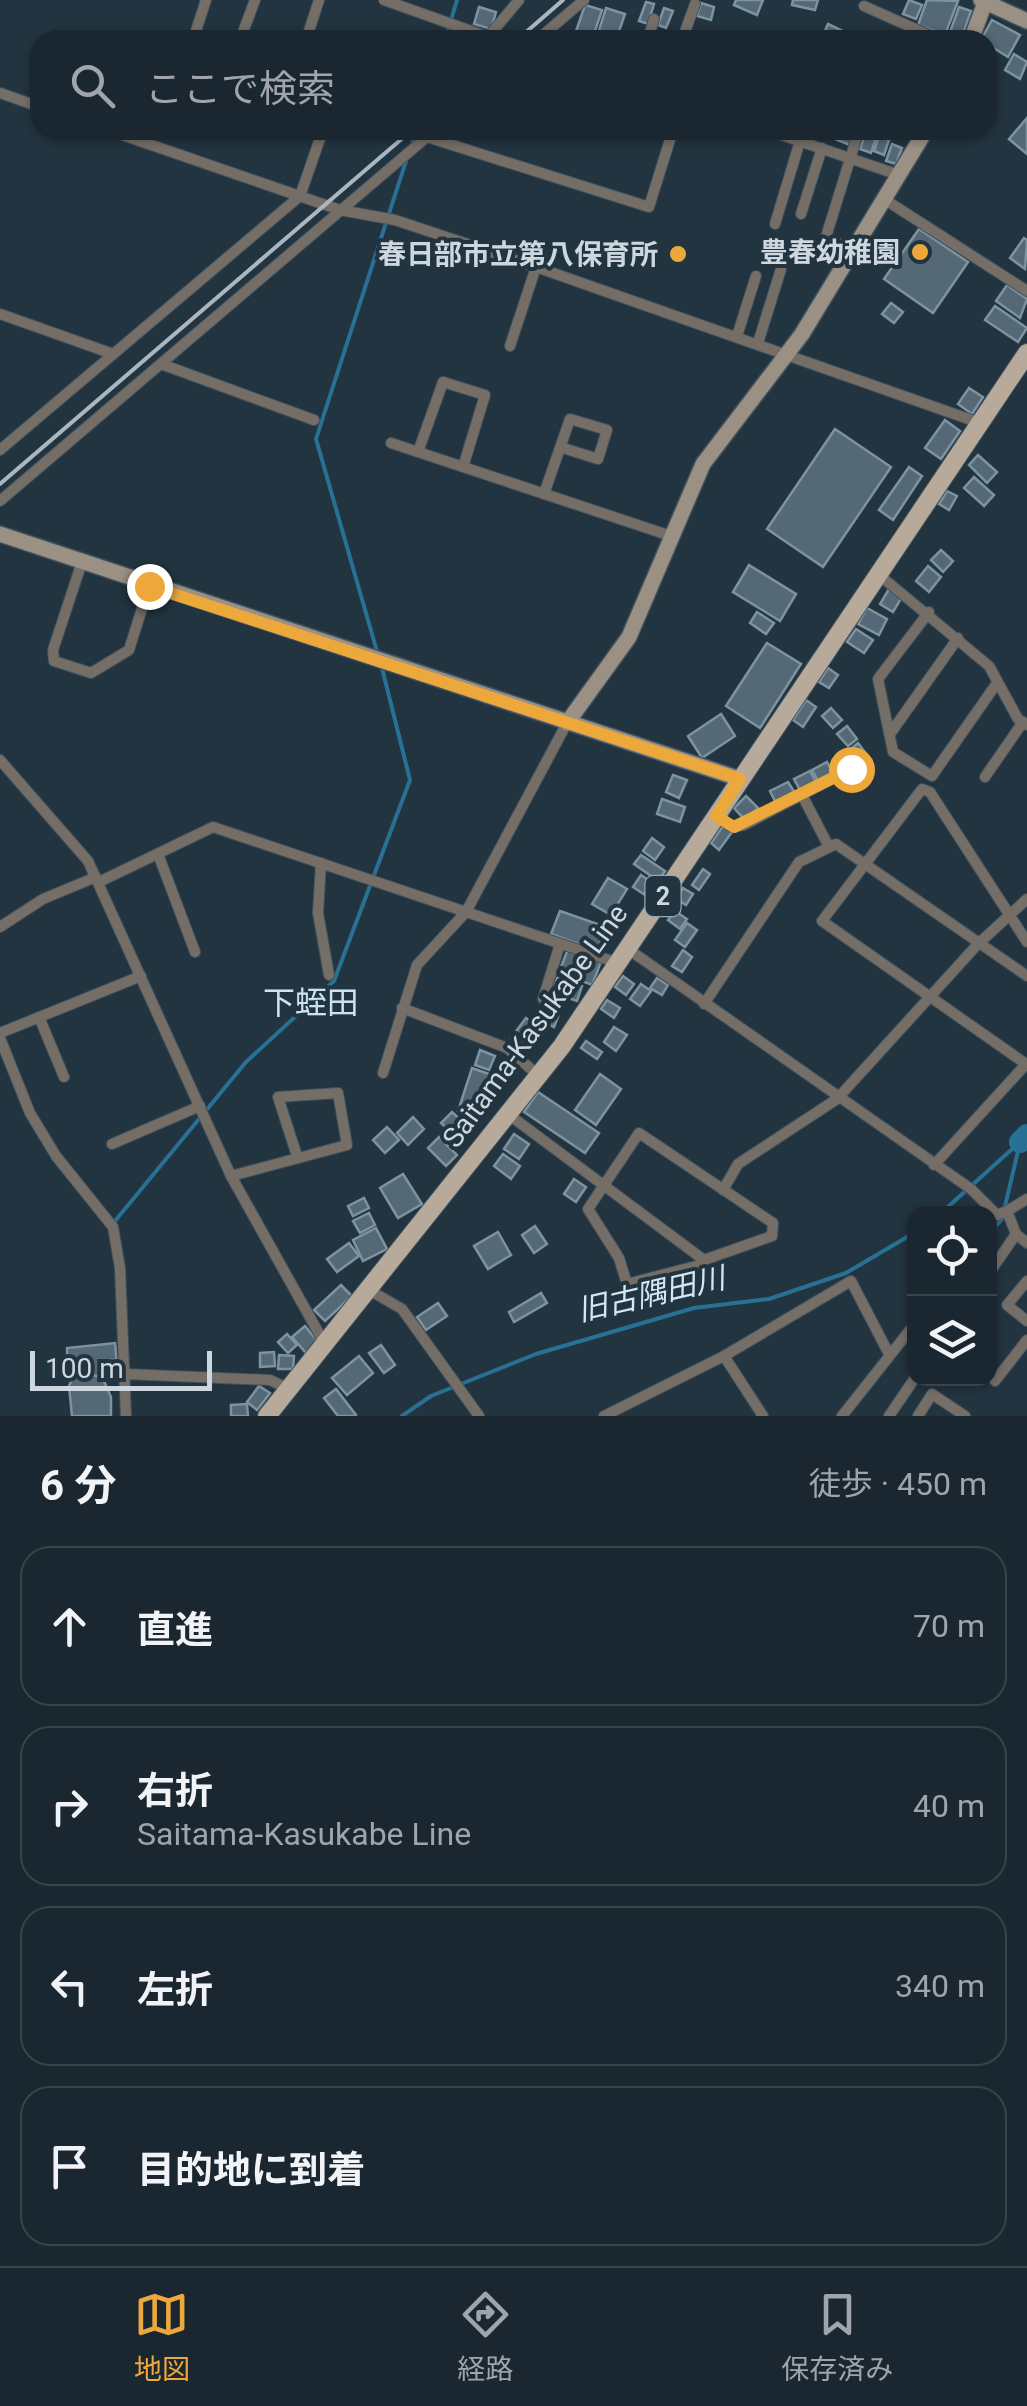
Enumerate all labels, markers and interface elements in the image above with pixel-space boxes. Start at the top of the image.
search box [30,30,997,140]
icon: search [65,58,120,113]
text: ここで検索 [145,67,335,111]
place label: 豊春幼稚園 [760,236,900,269]
place label: 春日部市立第八保育所 [378,238,658,271]
marker: 豊春幼稚園 [909,241,931,263]
marker: 春日部市立第八保育所 [667,243,689,265]
route end [127,564,173,610]
route start [829,747,875,793]
road number: 2 [646,876,680,916]
street label: Saitama-Kasukabe Line [436,898,634,1154]
district label: 下蛭田 [263,984,359,1022]
map controls [907,1206,997,1386]
button: locate [907,1206,997,1296]
water label: 旧古隅田川 [574,1259,731,1328]
button: layers [907,1296,997,1386]
scale bar [30,1346,212,1390]
text: 100 m [45,1352,124,1385]
text: 6 分 [40,1461,117,1510]
text: 徒歩 · 450 m [809,1465,987,1503]
icon: ahead [42,1599,97,1654]
text: 70 m [913,1607,985,1645]
text: 直進 [137,1608,213,1652]
text: 右折 [137,1769,213,1813]
icon: right [42,1779,97,1834]
text: 40 m [913,1787,985,1825]
text: Saitama-Kasukabe Line [137,1815,471,1853]
icon: left [42,1959,97,2014]
text: 340 m [895,1967,985,2005]
text: 左折 [137,1968,213,2012]
icon: arrive [42,2139,97,2194]
text: 目的地に到着 [137,2148,365,2192]
tab: 地図 [134,2287,190,2387]
tab: 経路 [457,2287,513,2387]
tab: 保存済み [781,2287,893,2387]

